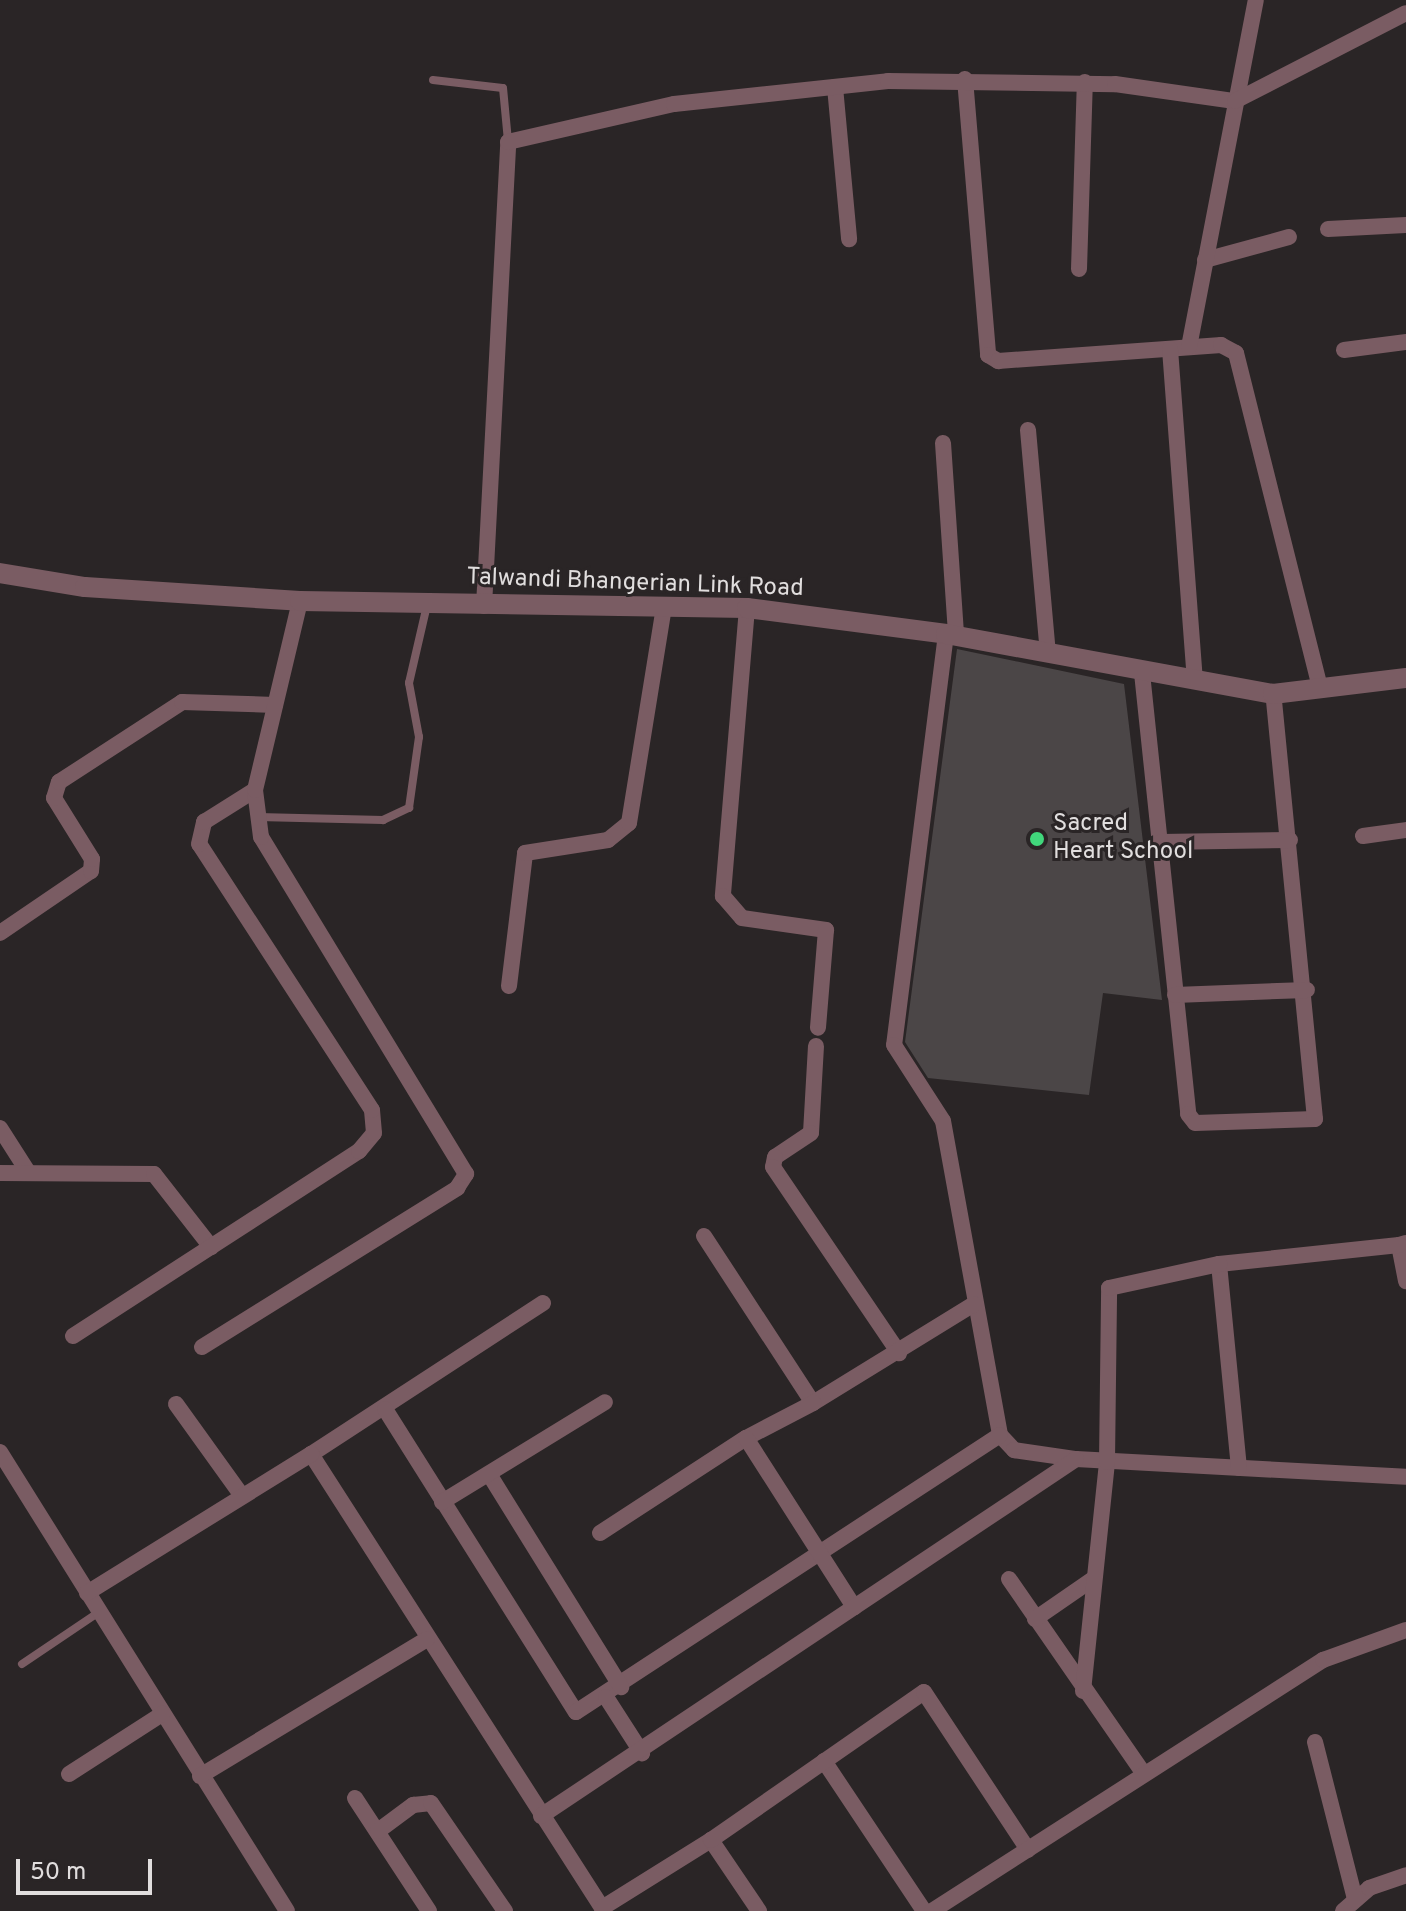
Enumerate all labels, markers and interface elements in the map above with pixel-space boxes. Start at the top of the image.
street label: Talwandi Bhangerian Link Road [466,564,804,604]
place label: Sacred Heart School [1053,811,1193,867]
marker: Sacred Heart School [1028,830,1046,848]
scale bar [20,1843,156,1893]
text: 50 m [30,1858,86,1888]

